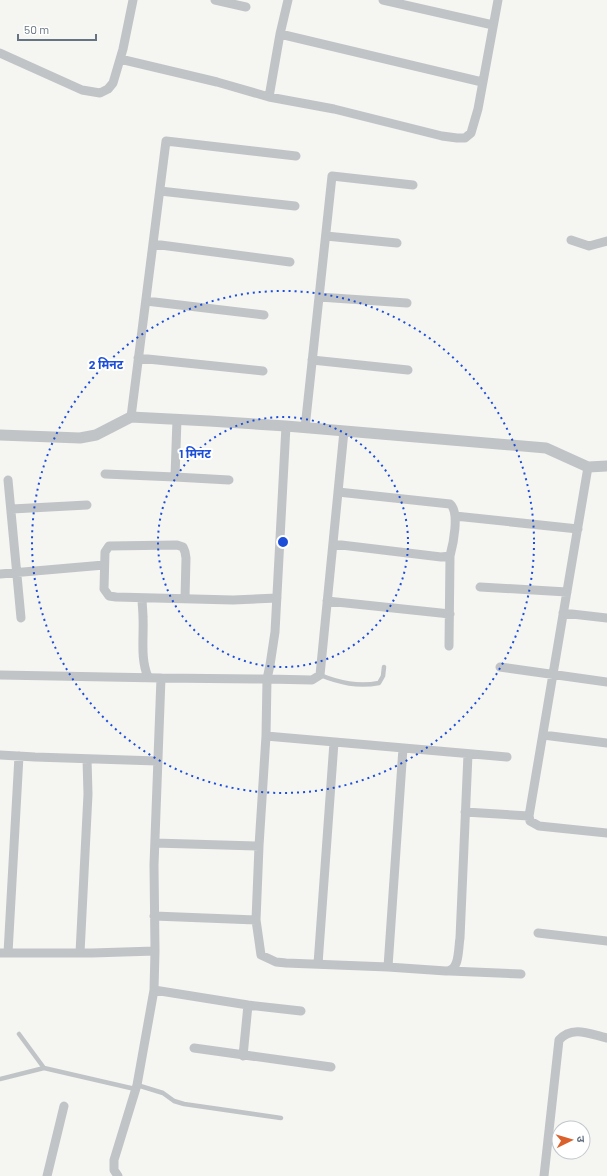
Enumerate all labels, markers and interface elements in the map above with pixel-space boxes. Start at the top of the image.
scale bar [18,16,96,42]
text: 50 m [24,22,49,36]
text: 2 मिनट [89,357,124,371]
text: 1 मिनट [179,446,211,460]
centre of rings [276,535,290,549]
north arrow [551,1120,591,1160]
text: उ [575,1135,588,1143]

